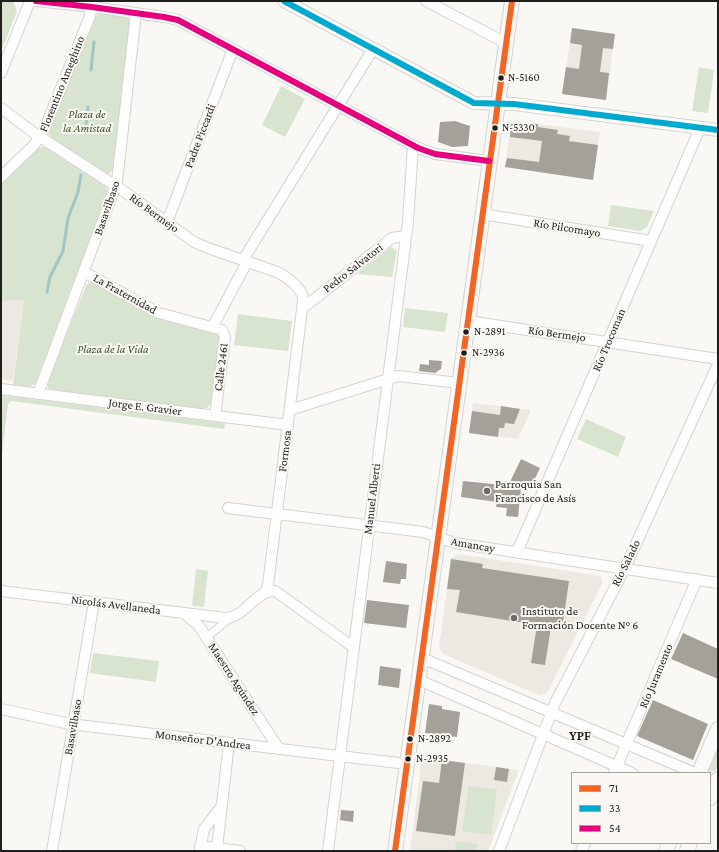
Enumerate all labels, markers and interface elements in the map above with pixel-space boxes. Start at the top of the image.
street label: Florentino Ameghino [36,34,88,134]
place label: N-5160 [508,71,540,85]
marker: N-5160 [496,73,506,83]
street label: Padre Piccardi [181,102,219,170]
park label: Plaza de la Amistad [63,107,111,135]
place label: N-5330 [502,121,535,135]
marker: N-5330 [490,123,500,133]
street label: Basavilbaso [91,179,123,237]
street label: Río Bermejo [126,190,182,236]
street label: Río Pilcomayo [532,216,602,240]
street label: Pedro Salvatori [320,240,386,296]
street label: La Fraternidad [91,271,159,317]
street label: Río Trocoman [589,306,629,374]
street label: Río Bermejo [527,323,587,345]
place label: N-2891 [474,325,505,339]
marker: N-2891 [461,327,471,337]
park label: Plaza de la Vida [77,342,149,356]
street label: Calle 2461 [211,342,231,392]
place label: N-2936 [472,346,505,360]
marker: N-2936 [459,348,469,358]
street label: Jorge E. Gravier [108,395,182,419]
street label: Formosa [275,429,295,473]
street label: Manuel Alberti [360,462,384,536]
place label: Parroquia San Francisco de Asís [495,477,576,505]
marker: Parroquia San Francisco de Asís [482,486,492,496]
street label: Amancay [450,534,496,556]
street label: Río Salado [609,537,643,589]
street label: Nicolás Avellaneda [70,592,162,618]
place label: Instituto de Formación Docente N° 6 [522,604,638,632]
marker: Instituto de Formación Docente N° 6 [509,613,519,623]
street label: Maestro Agúndez [205,640,263,718]
street label: Río Juramento [636,642,676,710]
street label: Basavilbaso [61,698,85,756]
street label: Monseñor D'Andrea [154,727,252,753]
district label: YPF [569,728,591,744]
place label: N-2892 [418,732,451,746]
marker: N-2892 [405,734,415,744]
place label: N-2935 [416,752,448,766]
marker: N-2935 [403,754,413,764]
legend [571,772,711,844]
text: 71 [609,781,619,795]
text: 33 [609,801,620,815]
text: 54 [609,821,621,835]

